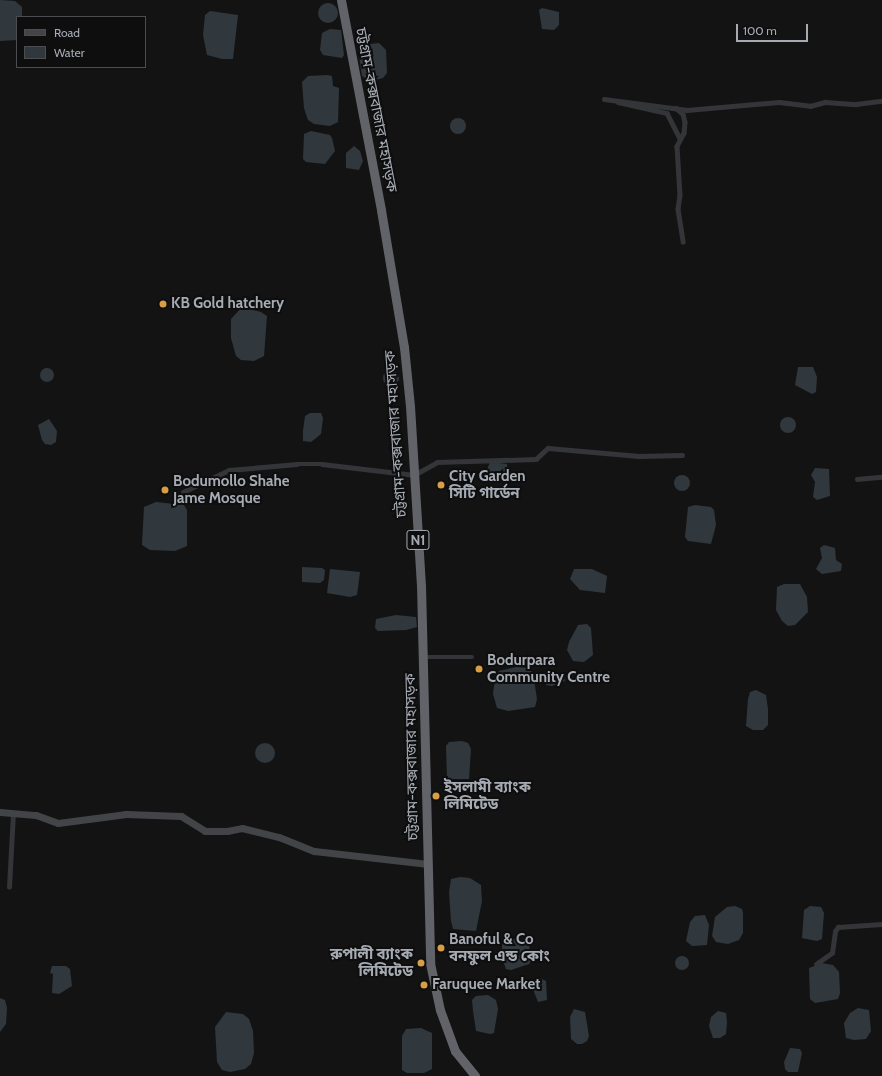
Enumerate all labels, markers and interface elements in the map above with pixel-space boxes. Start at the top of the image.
legend [16,16,146,68]
scale bar [738,16,810,42]
text: 100 m [743,23,777,38]
text: Road [54,25,80,40]
street label: চট্টগ্রাম-কক্সবাজার মহাসড়ক [351,26,401,194]
text: Water [54,45,84,60]
place label: KB Gold hatchery [171,295,284,313]
marker: KB Gold hatchery [158,299,168,309]
street label: চট্টগ্রাম-কক্সবাজার মহাসড়ক [381,350,411,518]
place label: City Garden সিটি গার্ডেন [449,467,525,502]
place label: Bodumollo Shahe Jame Mosque [173,472,289,507]
marker: City Garden সিটি গার্ডেন [436,480,446,490]
marker: Bodumollo Shahe Jame Mosque [160,485,170,495]
road number: N1 [406,528,430,552]
place label: Bodurpara Community Centre [487,651,610,686]
marker: Bodurpara Community Centre [474,664,484,674]
street label: চট্টগ্রাম-কক্সবাজার মহাসড়ক [402,673,422,841]
place label: ইসলামী ব্যাংক লিমিটেড [444,778,531,813]
marker: ইসলামী ব্যাংক লিমিটেড [431,791,441,801]
place label: Banoful & Co বনফুল এন্ড কোং [449,930,550,965]
marker: Banoful & Co বনফুল এন্ড কোং [436,943,446,953]
place label: রুপালী ব্যাংক লিমিটেড [330,945,413,980]
marker: রুপালী ব্যাংক লিমিটেড [416,958,426,968]
place label: Faruquee Market [432,976,540,994]
marker: Faruquee Market [419,980,429,990]

